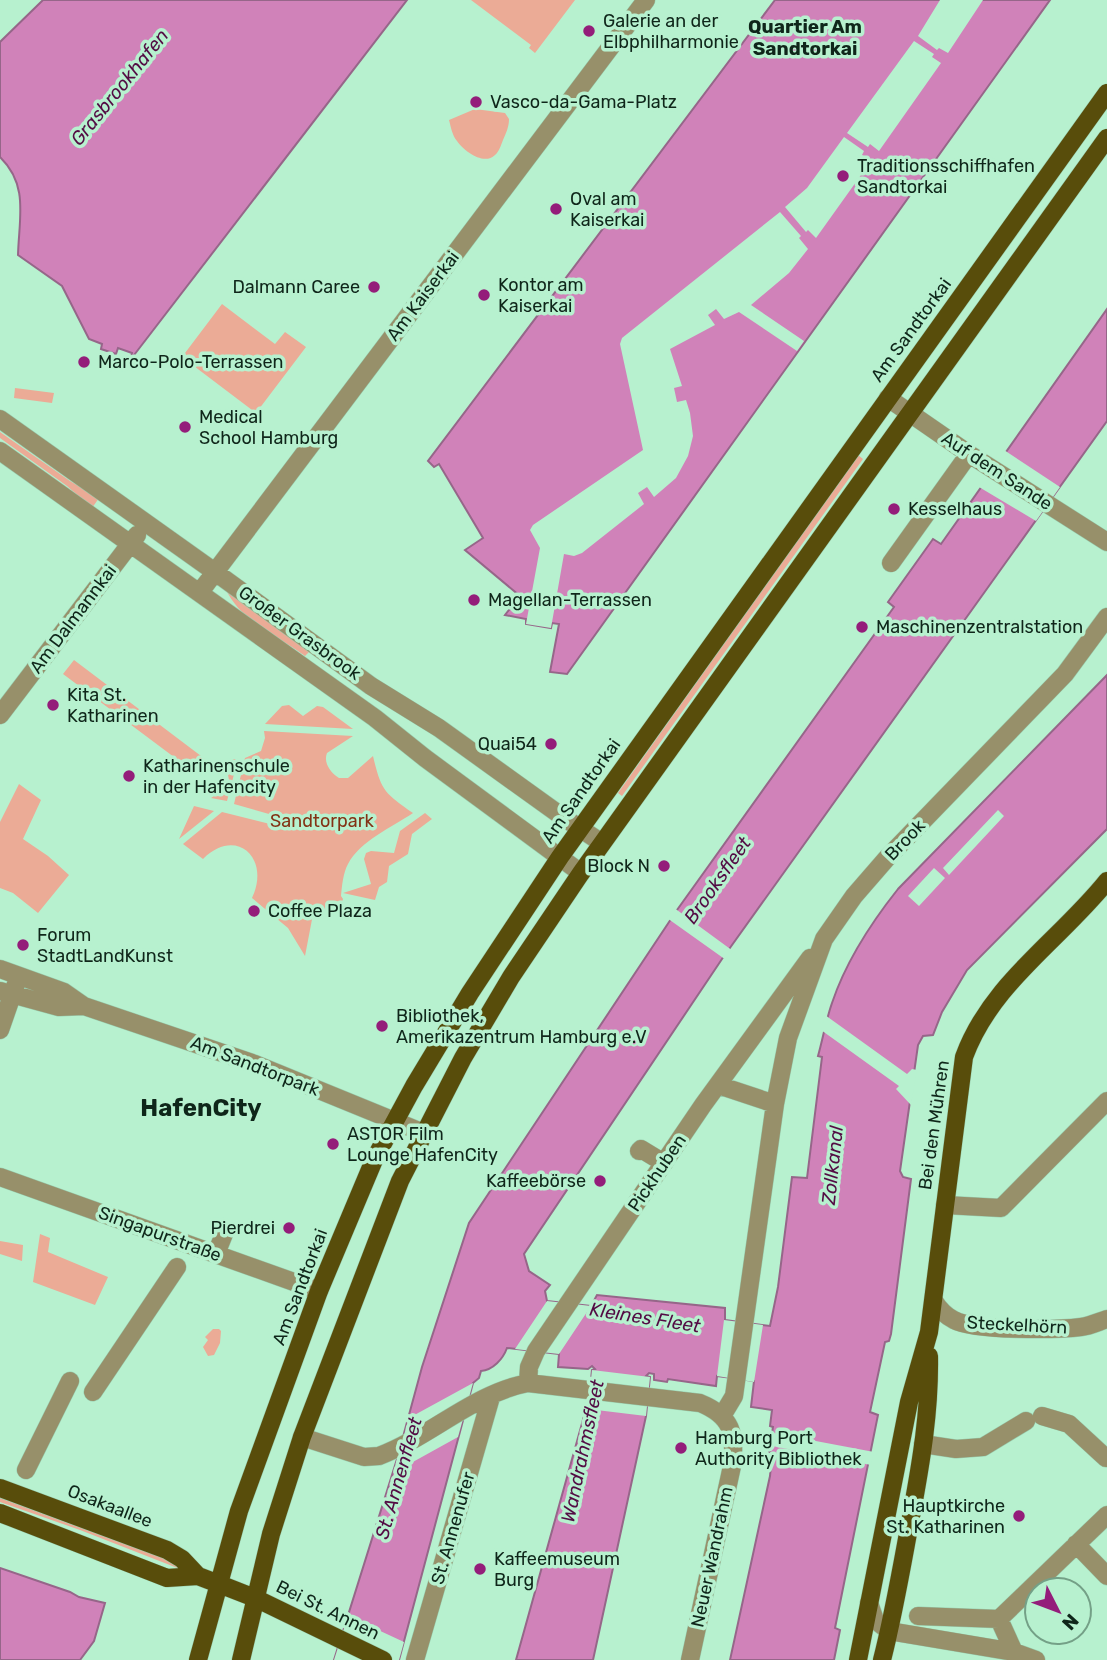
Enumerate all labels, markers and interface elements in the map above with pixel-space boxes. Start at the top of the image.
place label: Galerie an der Elbphilharmonie [603,10,739,53]
district label: Quartier Am Sandtorkai [748,15,862,60]
marker: Galerie an der Elbphilharmonie [581,23,597,39]
water label: Grasbrookhafen [65,25,173,150]
place label: Vasco-da-Gama-Platz [490,91,677,113]
marker: Vasco-da-Gama-Platz [468,94,484,110]
place label: Traditionsschiffhafen Sandtorkai [857,155,1035,198]
marker: Traditionsschiffhafen Sandtorkai [835,168,851,184]
place label: Oval am Kaiserkai [570,188,644,231]
marker: Oval am Kaiserkai [548,201,564,217]
street label: Am Kaiserkai [382,247,464,345]
place label: Kontor am Kaiserkai [498,274,584,317]
street label: Am Sandtorkai [866,274,956,386]
place label: Dalmann Caree [232,276,360,298]
marker: Dalmann Caree [366,279,382,295]
marker: Kontor am Kaiserkai [476,287,492,303]
place label: Marco-Polo-Terrassen [98,351,283,373]
marker: Marco-Polo-Terrassen [76,354,92,370]
place label: Medical School Hamburg [199,406,338,449]
marker: Medical School Hamburg [177,419,193,435]
street label: Auf dem Sande [937,427,1057,515]
place label: Kesselhaus [908,498,1002,520]
marker: Kesselhaus [886,501,902,517]
street label: Am Dalmannkai [25,560,121,678]
street label: Großer Grasbrook [234,581,366,685]
place label: Magellan-Terrassen [488,589,652,611]
marker: Magellan-Terrassen [466,592,482,608]
place label: Maschinenzentralstation [876,616,1083,638]
marker: Maschinenzentralstation [854,619,870,635]
place label: Kita St. Katharinen [67,684,159,727]
marker: Kita St. Katharinen [45,697,61,713]
place label: Quai54 [478,733,537,755]
street label: Am Sandtorkai [537,734,625,848]
marker: Quai54 [543,736,559,752]
place label: Katharinenschule in der Hafencity [143,755,290,798]
marker: Katharinenschule in der Hafencity [121,768,137,784]
park label: Sandtorpark [270,810,375,832]
street label: Brook [880,814,930,865]
water label: Brooksfleet [679,832,756,928]
place label: Block N [587,855,650,877]
marker: Block N [656,858,672,874]
place label: Coffee Plaza [268,900,372,922]
marker: Coffee Plaza [246,903,262,919]
place label: Forum StadtLandKunst [37,924,173,967]
marker: Forum StadtLandKunst [15,937,31,953]
place label: Bibliothek, Amerikazentrum Hamburg e.V [396,1005,647,1048]
marker: Bibliothek, Amerikazentrum Hamburg e.V [374,1018,390,1034]
street label: Am Sandtorpark [187,1031,323,1101]
street label: Bei den Mühren [914,1059,954,1191]
district label: HafenCity [140,1094,262,1122]
place label: ASTOR Film Lounge HafenCity [347,1123,498,1166]
water label: Zollkanal [817,1124,848,1207]
street label: Pickhuben [623,1130,691,1216]
marker: ASTOR Film Lounge HafenCity [325,1136,341,1152]
place label: Kaffeebörse [486,1170,586,1192]
marker: Kaffeebörse [592,1173,608,1189]
street label: Singapurstraße [96,1202,224,1266]
place label: Pierdrei [211,1217,275,1239]
marker: Pierdrei [281,1220,297,1236]
street label: Am Sandtorkai [268,1226,332,1348]
water label: Kleines Fleet [588,1297,703,1338]
street label: Steckelhörn [966,1311,1068,1339]
water label: Wandrahmsfleet [556,1377,609,1525]
water label: St. Annenfleet [370,1414,427,1542]
place label: Hamburg Port Authority Bibliothek [695,1427,862,1470]
marker: Hamburg Port Authority Bibliothek [673,1440,689,1456]
street label: St. Annenufer [426,1469,480,1587]
street label: Osakaallee [64,1480,156,1532]
street label: Neuer Wandrahm [686,1485,738,1629]
place label: Hauptkirche St. Katharinen [886,1495,1005,1538]
marker: Hauptkirche St. Katharinen [1011,1508,1027,1524]
place label: Kaffeemuseum Burg [494,1548,620,1591]
marker: Kaffeemuseum Burg [472,1561,488,1577]
street label: Bei St. Annen [273,1575,383,1645]
north arrow [1023,1576,1093,1646]
text: N [1057,1609,1083,1635]

